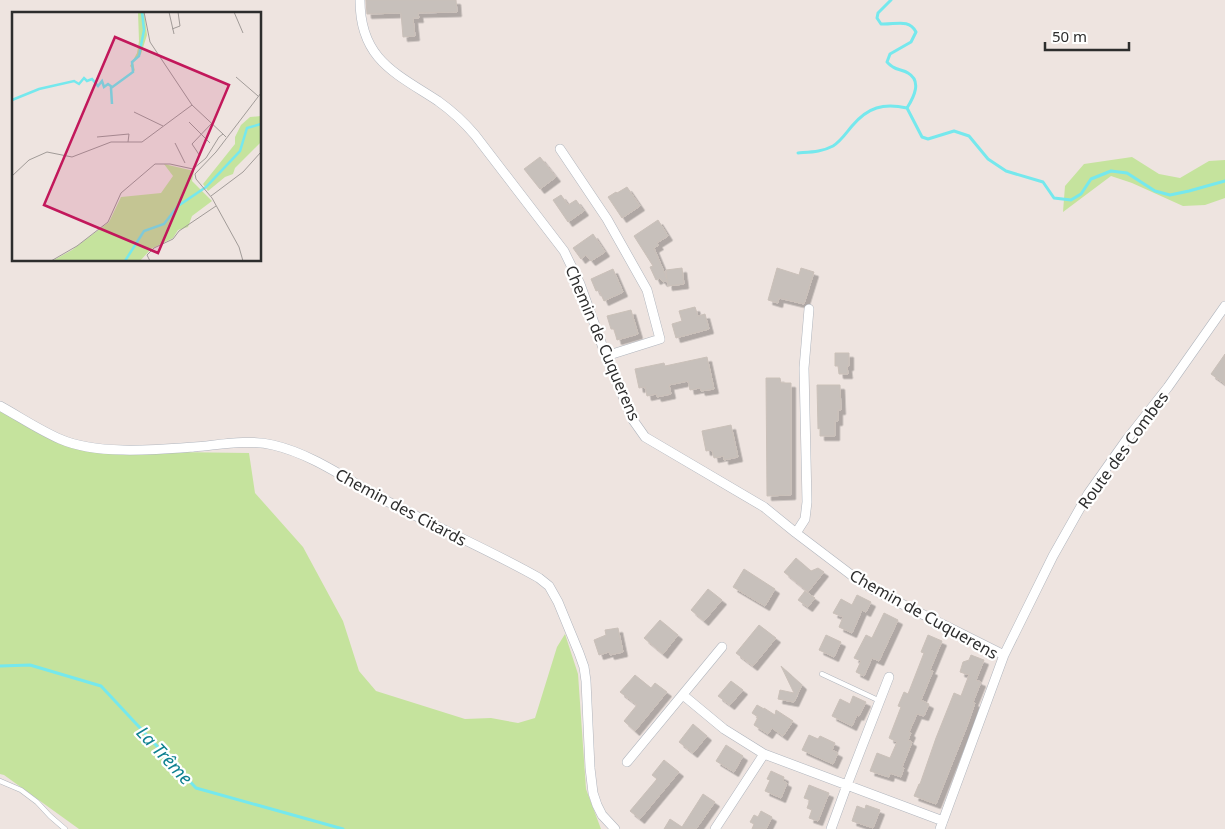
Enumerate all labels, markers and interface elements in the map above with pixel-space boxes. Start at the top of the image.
inset map [12,12,261,261]
scale bar [1045,20,1129,52]
text: 50 m [1052,26,1087,46]
street label: Chemin de Cuquerens [560,262,646,424]
street label: Route des Combes [1073,387,1173,513]
street label: Chemin des Citards [332,463,470,551]
street label: Chemin de Cuquerens [846,564,1002,664]
water label: La Trême [132,720,198,790]

